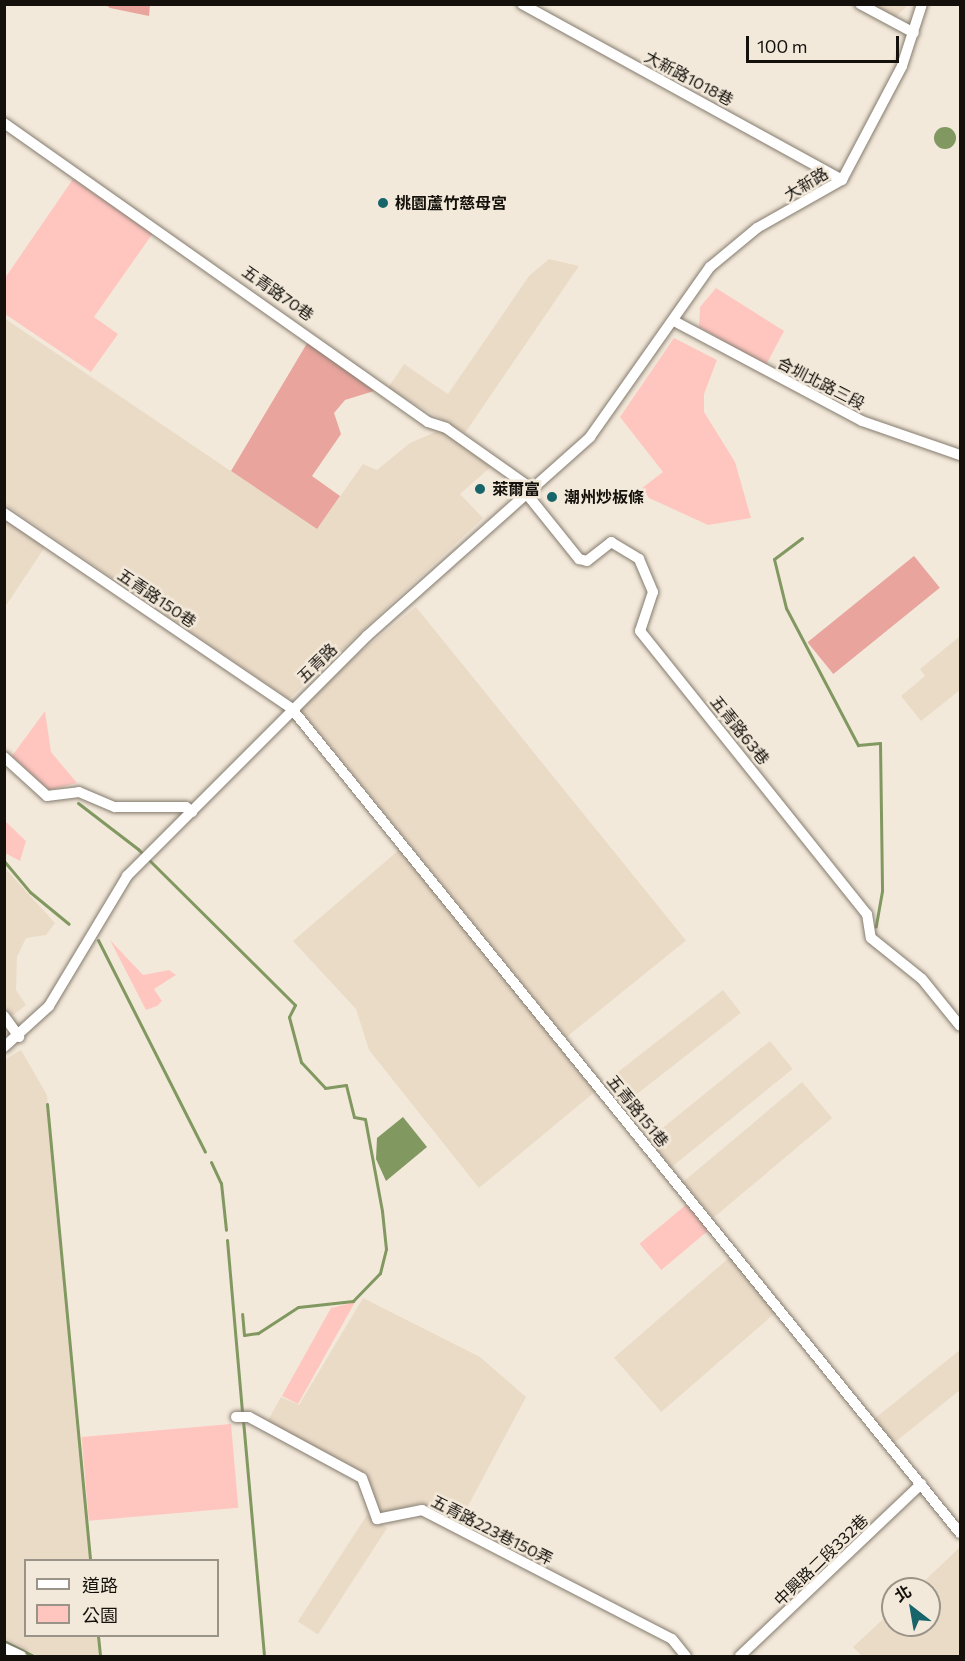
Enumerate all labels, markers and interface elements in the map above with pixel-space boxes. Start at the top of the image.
scale bar [749,24,902,62]
text: 100 m [757,35,807,57]
street label: 大新路1018巷 [641,47,737,109]
street label: 大新路 [780,163,832,205]
place label: 桃園蘆竹慈母宮 [395,193,507,213]
marker: 桃園蘆竹慈母宮 [376,196,390,210]
street label: 五青路70巷 [239,261,317,325]
street label: 合圳北路三段 [774,353,868,413]
place label: 萊爾富 [492,479,540,499]
marker: 萊爾富 [473,482,487,496]
place label: 潮州炒板條 [564,487,644,507]
marker: 潮州炒板條 [545,490,559,504]
street label: 五青路150巷 [114,565,200,631]
street label: 五青路 [293,639,341,687]
street label: 五青路63巷 [706,692,774,768]
street label: 五青路151巷 [603,1071,673,1151]
street label: 五青路223巷150弄 [428,1491,556,1569]
street label: 中興路二段332巷 [770,1510,872,1610]
legend [24,1559,219,1637]
text: 道路 [82,1574,118,1596]
north arrow [881,1577,941,1637]
text: 北 [891,1581,914,1605]
text: 公園 [82,1604,118,1626]

